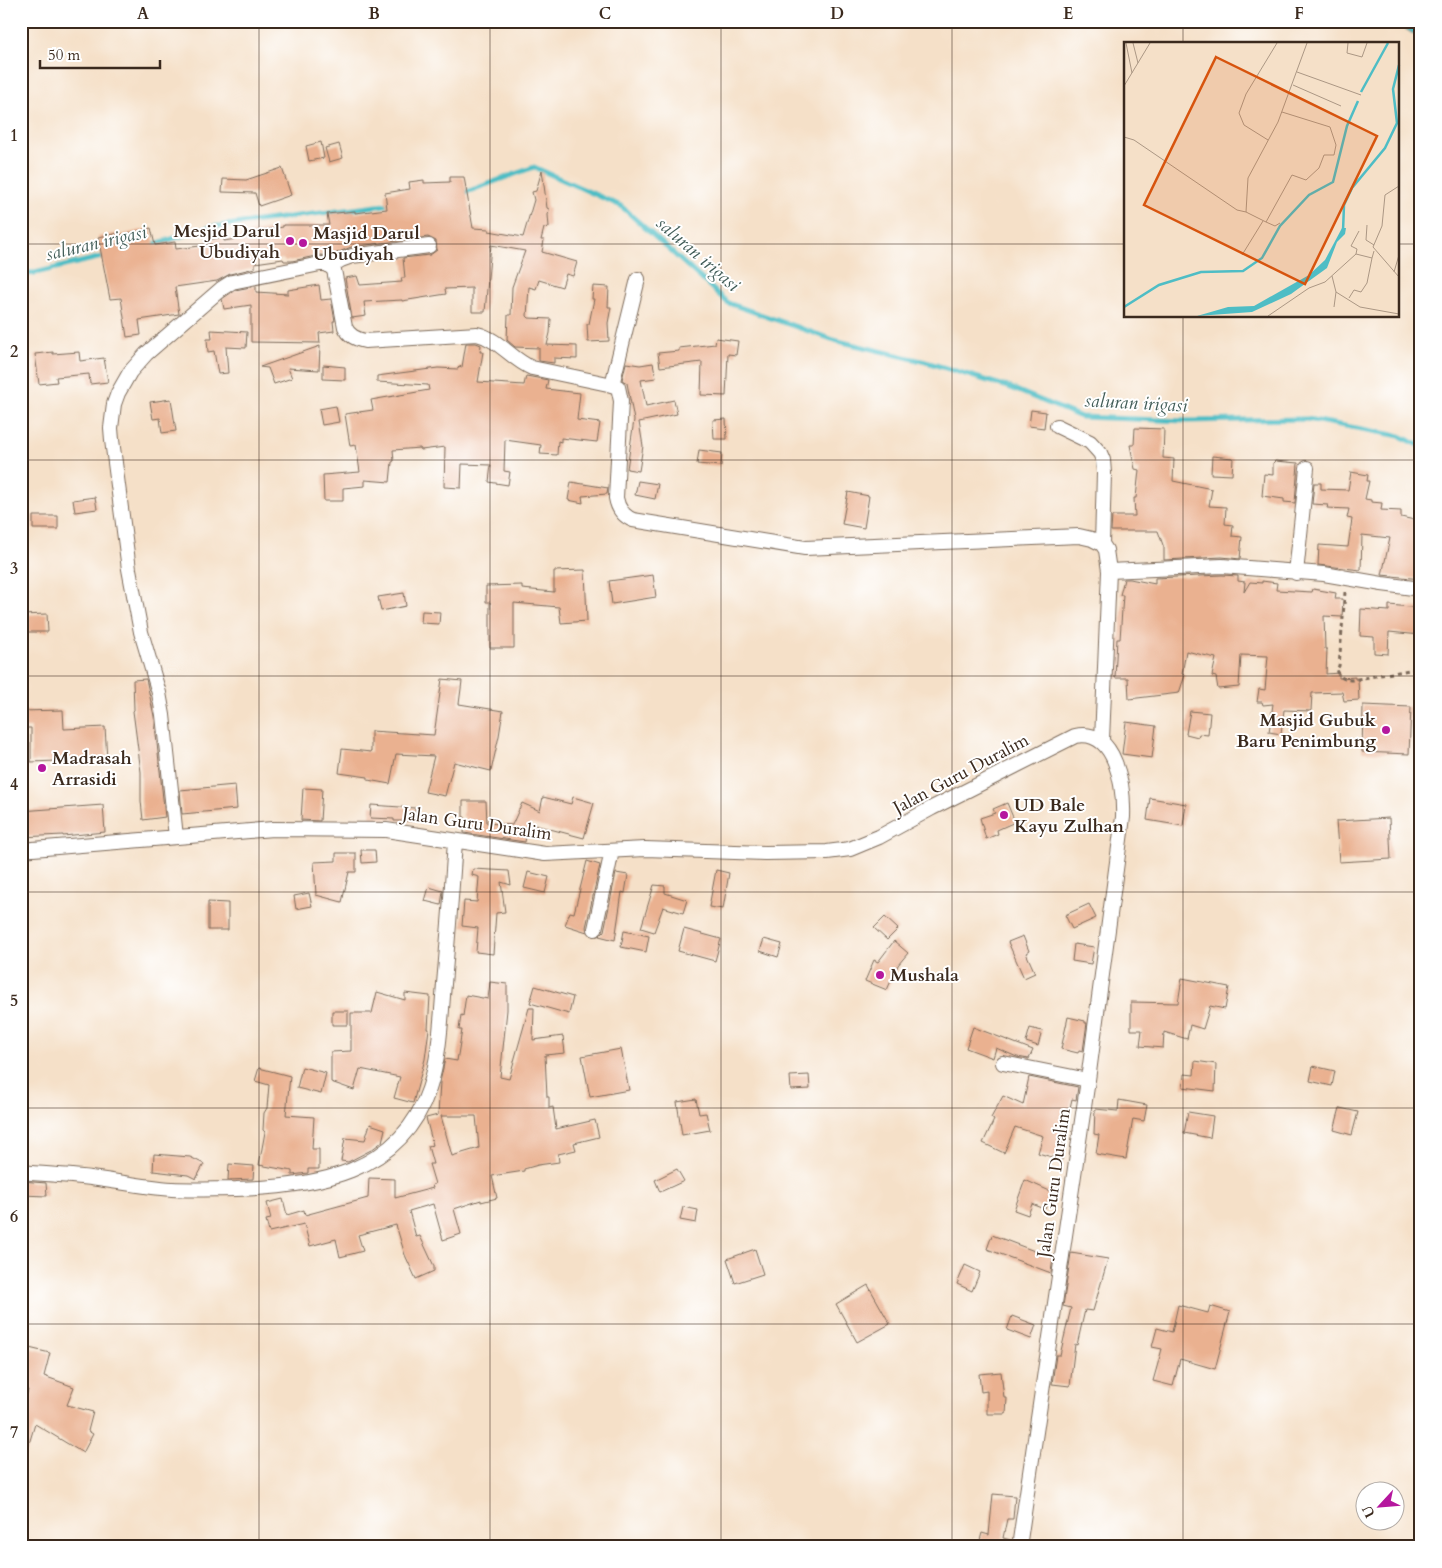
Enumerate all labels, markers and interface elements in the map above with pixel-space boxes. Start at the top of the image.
text: A [137,3,149,25]
text: B [368,3,380,25]
text: C [599,3,611,25]
text: D [830,3,844,25]
text: E [1063,3,1073,25]
text: F [1294,3,1304,25]
scale bar [40,38,160,70]
inset map [1124,42,1400,318]
text: 50 m [48,45,80,65]
text: 1 [10,125,18,147]
water label: saluran irigasi [651,210,746,298]
water label: saluran irigasi [43,219,150,267]
place label: Mesjid Darul Ubudiyah [173,219,280,265]
place label: Masjid Darul Ubudiyah [313,221,420,267]
marker: Mesjid Darul Ubudiyah [284,235,296,247]
marker: Masjid Darul Ubudiyah [297,237,309,249]
text: 2 [10,341,18,363]
water label: saluran irigasi [1084,387,1189,419]
text: 3 [10,558,18,580]
place label: Masjid Gubuk Baru Penimbung [1236,708,1377,754]
marker: Masjid Gubuk Baru Penimbung [1380,724,1392,736]
street label: Jalan Guru Duralim [886,727,1034,822]
place label: Madrasah Arrasidi [52,746,132,792]
marker: Madrasah Arrasidi [36,762,48,774]
text: 4 [10,774,18,796]
place label: UD Bale Kayu Zulhan [1014,793,1125,839]
street label: Jalan Guru Duralim [398,801,554,847]
marker: UD Bale Kayu Zulhan [998,809,1010,821]
place label: Mushala [890,963,959,988]
marker: Mushala [874,969,886,981]
text: 5 [10,990,18,1012]
street label: Jalan Guru Duralim [1031,1106,1077,1262]
text: 6 [10,1206,18,1228]
text: 7 [10,1422,18,1444]
north arrow [1354,1480,1404,1530]
text: U [1357,1502,1380,1521]

